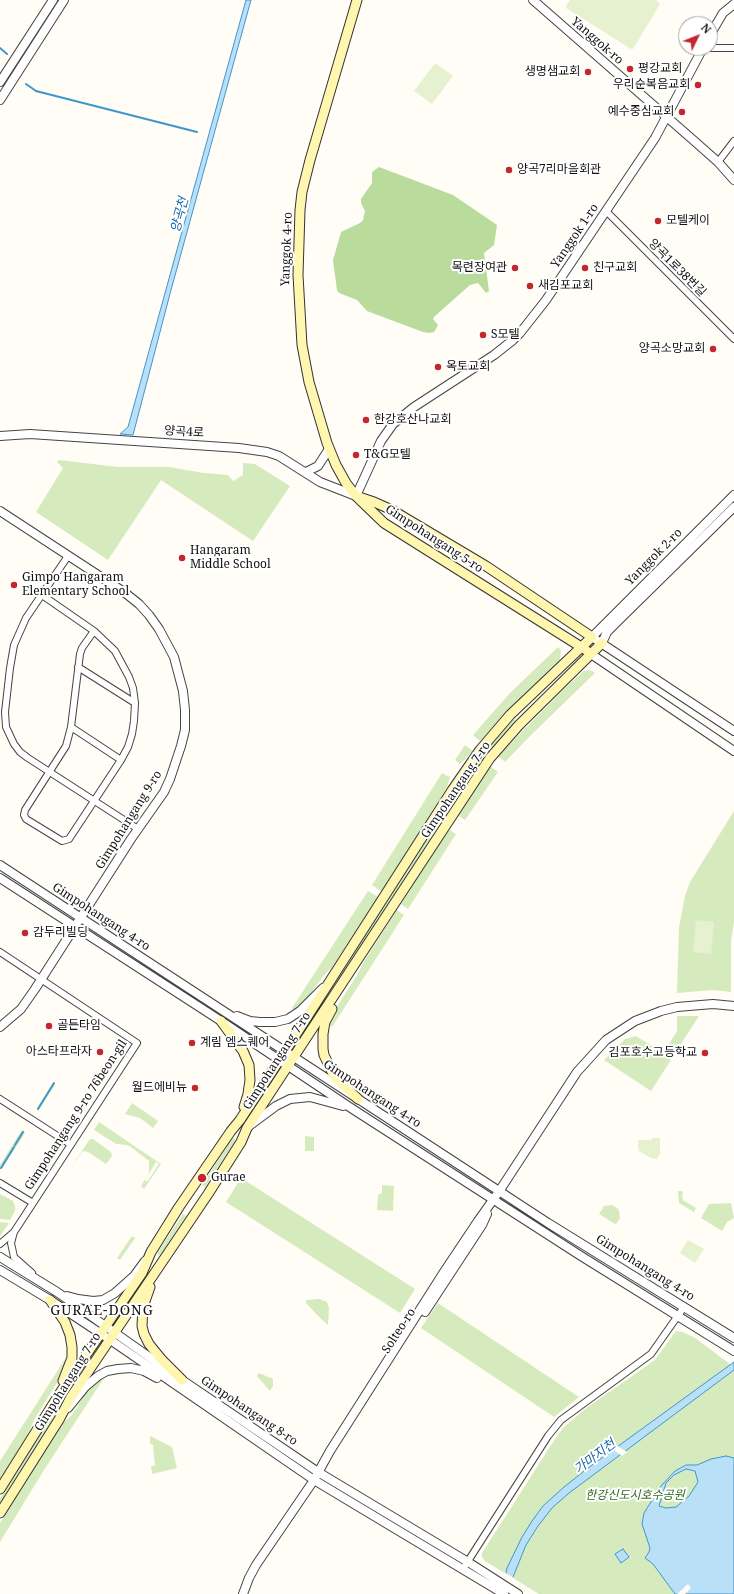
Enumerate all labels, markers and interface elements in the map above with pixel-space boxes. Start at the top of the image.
street label: Yanggok-ro [568,14,626,68]
north arrow [678,16,718,56]
text: N [698,20,715,36]
place label: 평강교회 [638,62,682,76]
marker: 평강교회 [625,64,635,74]
place label: 생명샘교회 [525,65,580,79]
marker: 생명샘교회 [583,67,593,77]
place label: 우리순복음교회 [613,78,690,92]
marker: 우리순복음교회 [693,80,703,90]
place label: 예수중심교회 [608,105,674,119]
marker: 예수중심교회 [677,107,687,117]
place label: 양곡7리마을회관 [517,163,601,177]
marker: 양곡7리마을회관 [504,165,514,175]
water label: 양곡천 [168,196,192,234]
street label: Yanggok 1-ro [548,201,602,271]
street label: Yanggok 4-ro [279,212,295,286]
place label: 모텔케이 [666,214,710,228]
marker: 모텔케이 [653,216,663,226]
street label: 양곡1로38번길 [645,236,709,300]
place label: 목련장여관 [452,261,507,275]
place label: 친구교회 [593,261,637,275]
marker: 목련장여관 [510,263,520,273]
marker: 친구교회 [580,263,590,273]
place label: 새김포교회 [538,279,593,293]
marker: 새김포교회 [525,281,535,291]
place label: S모텔 [491,328,520,342]
marker: S모텔 [478,330,488,340]
place label: 양곡소망교회 [639,342,705,356]
marker: 양곡소망교회 [708,344,718,354]
place label: 옥토교회 [446,360,490,374]
marker: 옥토교회 [433,362,443,372]
place label: 한강호산나교회 [374,413,451,427]
marker: 한강호산나교회 [361,415,371,425]
street label: 양곡4로 [164,424,204,440]
place label: T&G모텔 [364,448,411,462]
marker: T&G모텔 [351,450,361,460]
street label: Gimpohangang 5-ro [382,502,486,576]
street label: Yanggok 2-ro [623,526,685,588]
place label: Hangaram Middle School [190,544,271,572]
marker: Hangaram Middle School [177,553,187,563]
place label: Gimpo Hangaram Elementary School [22,571,129,599]
marker: Gimpo Hangaram Elementary School [9,580,19,590]
street label: Gimpohangang 7-ro [418,739,494,841]
street label: Gimpohangang 9-ro [93,768,165,872]
street label: Gimpohangang 4-ro [49,880,153,954]
place label: 감두리빌딩 [33,926,88,940]
marker: 감두리빌딩 [20,928,30,938]
street label: Gimpohangang 7-ro [240,1009,314,1113]
place label: 골든타임 [57,1019,101,1033]
marker: 골든타임 [44,1021,54,1031]
place label: 계림 엠스퀘어 [200,1036,269,1050]
street label: Gimpohangang 9-ro 76beon-gil [22,1037,130,1193]
marker: 계림 엠스퀘어 [187,1038,197,1048]
place label: 아스타프라자 [26,1045,92,1059]
place label: 김포호수고등학교 [609,1046,697,1060]
marker: 아스타프라자 [95,1047,105,1057]
marker: 김포호수고등학교 [700,1048,710,1058]
street label: Gimpohangang 4-ro [320,1057,424,1131]
place label: 월드에비뉴 [132,1081,187,1095]
marker: 월드에비뉴 [190,1083,200,1093]
place label: Gurae [211,1171,246,1185]
marker: Gurae [196,1172,208,1184]
street label: Gimpohangang 4-ro [593,1232,697,1304]
district label: GURAE-DONG [50,1303,154,1319]
street label: Solteo-ro [379,1306,419,1356]
street label: Gimpohangang 7-ro [32,1330,104,1434]
street label: Gimpohangang 8-ro [198,1373,300,1449]
water label: 가마지천 [571,1436,619,1478]
park label: 한강신도시호수공원 [585,1489,685,1503]

